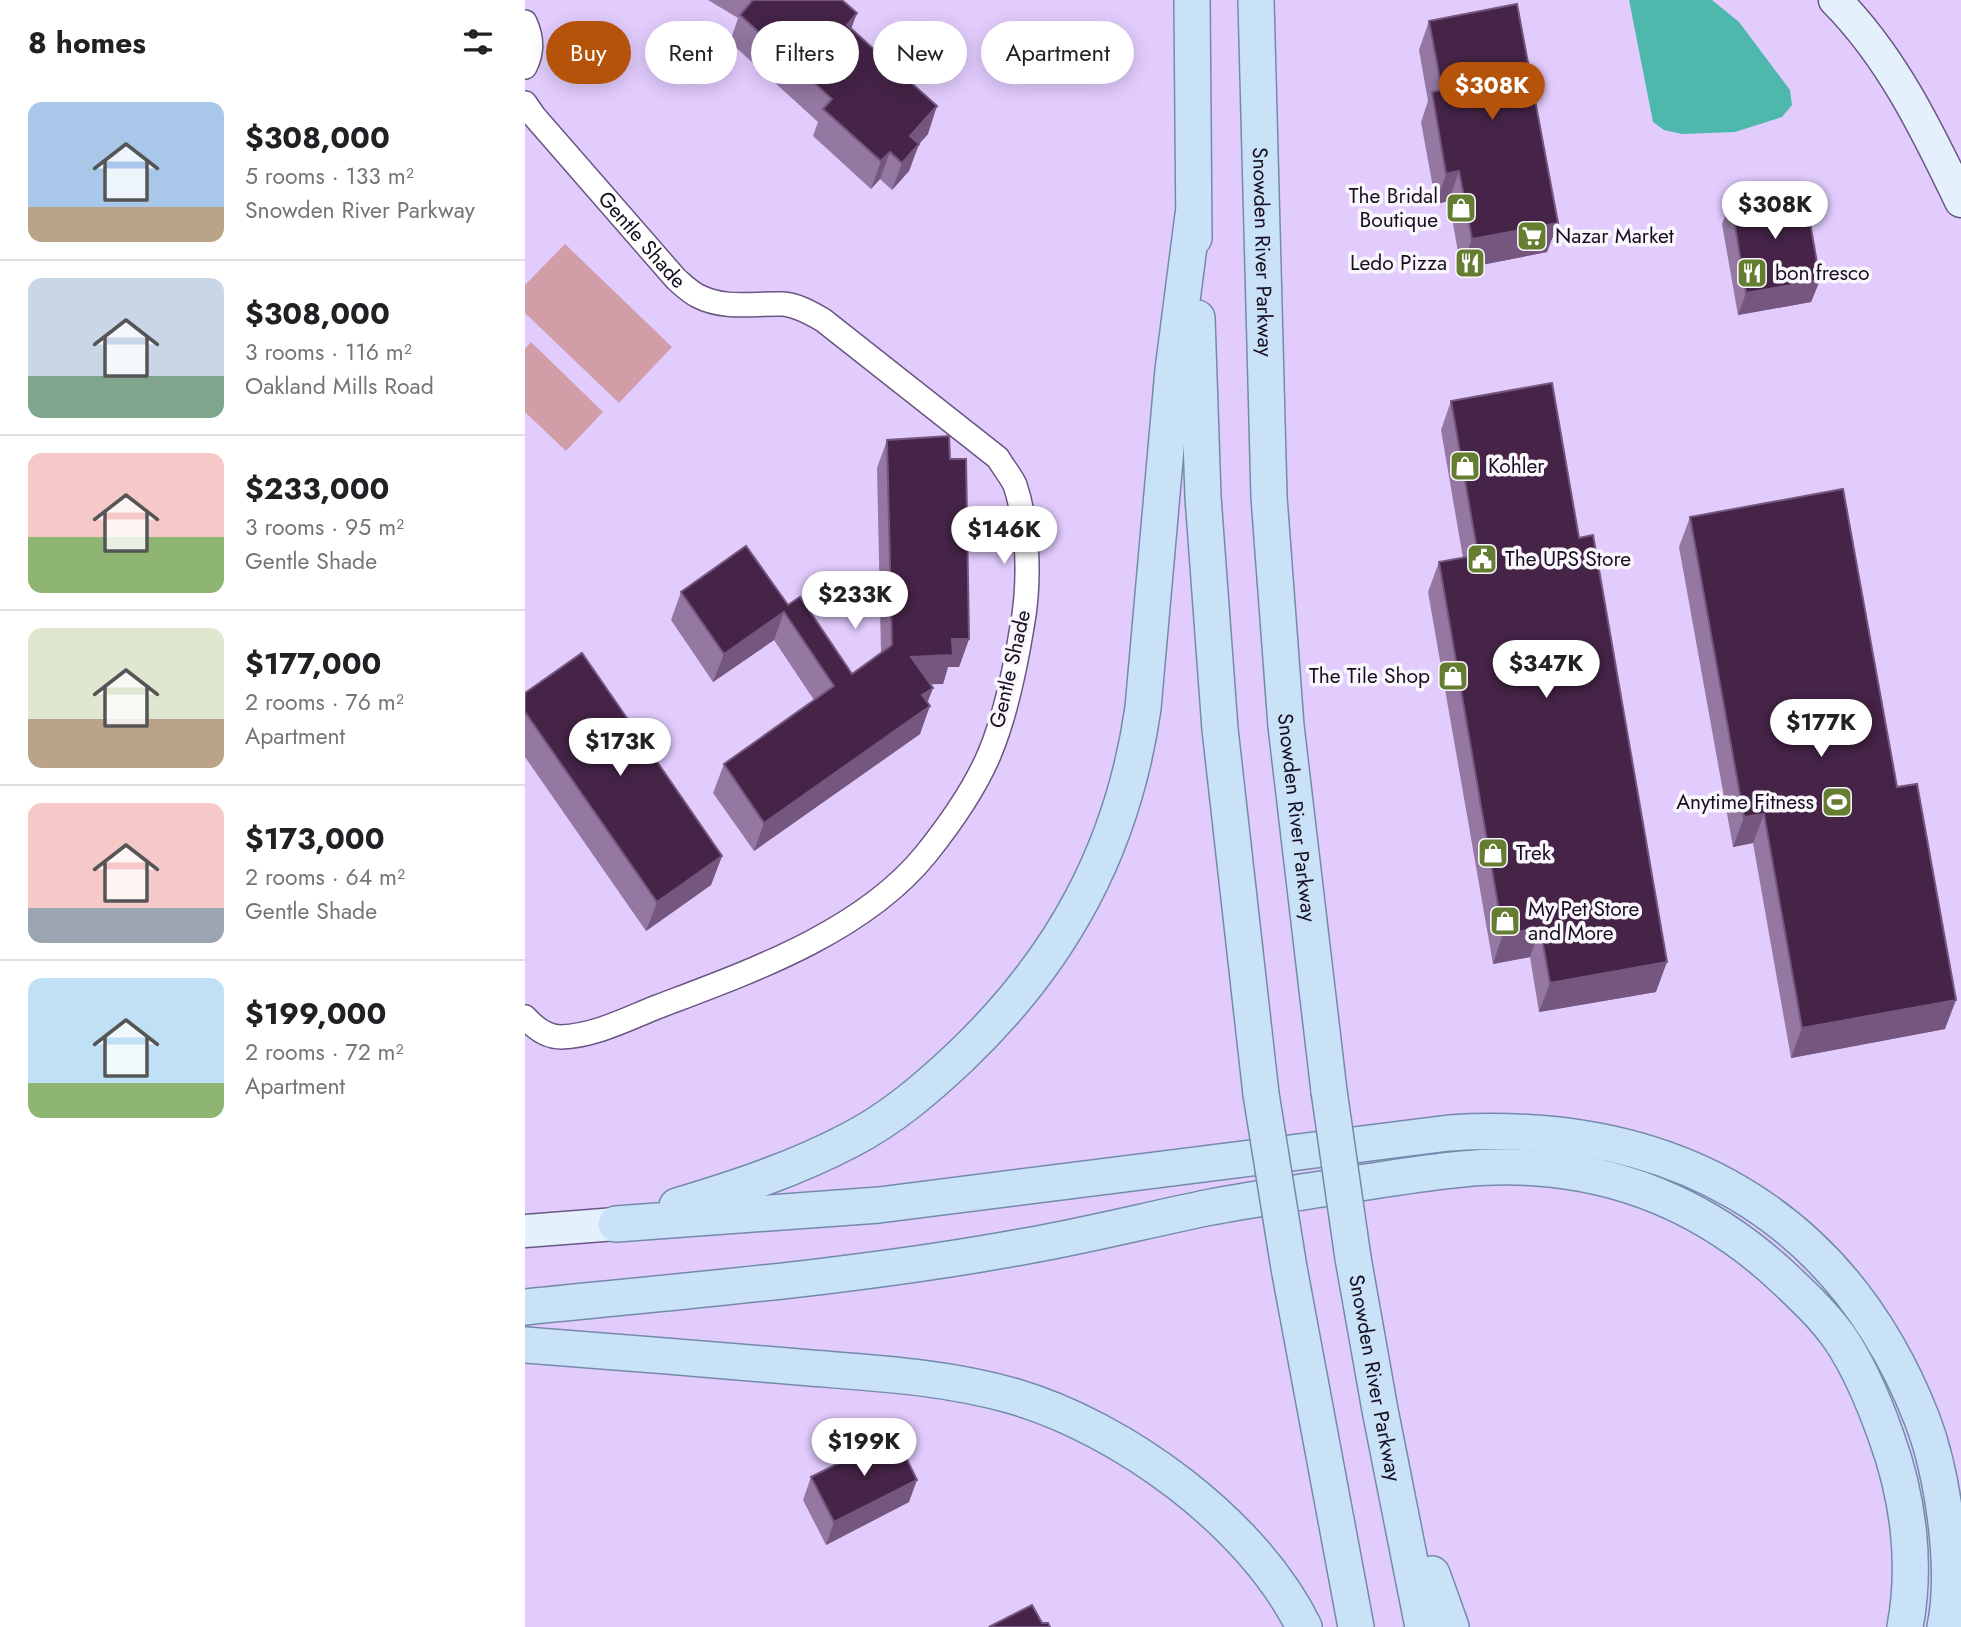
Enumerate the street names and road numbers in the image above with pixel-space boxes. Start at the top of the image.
street label: Snowden River Parkway [1245,147,1280,358]
street label: Gentle Shade [591,184,692,296]
street label: Gentle Shade [982,607,1038,731]
street label: Snowden River Parkway [1270,712,1324,924]
street label: Snowden River Parkway [1341,1272,1409,1485]

